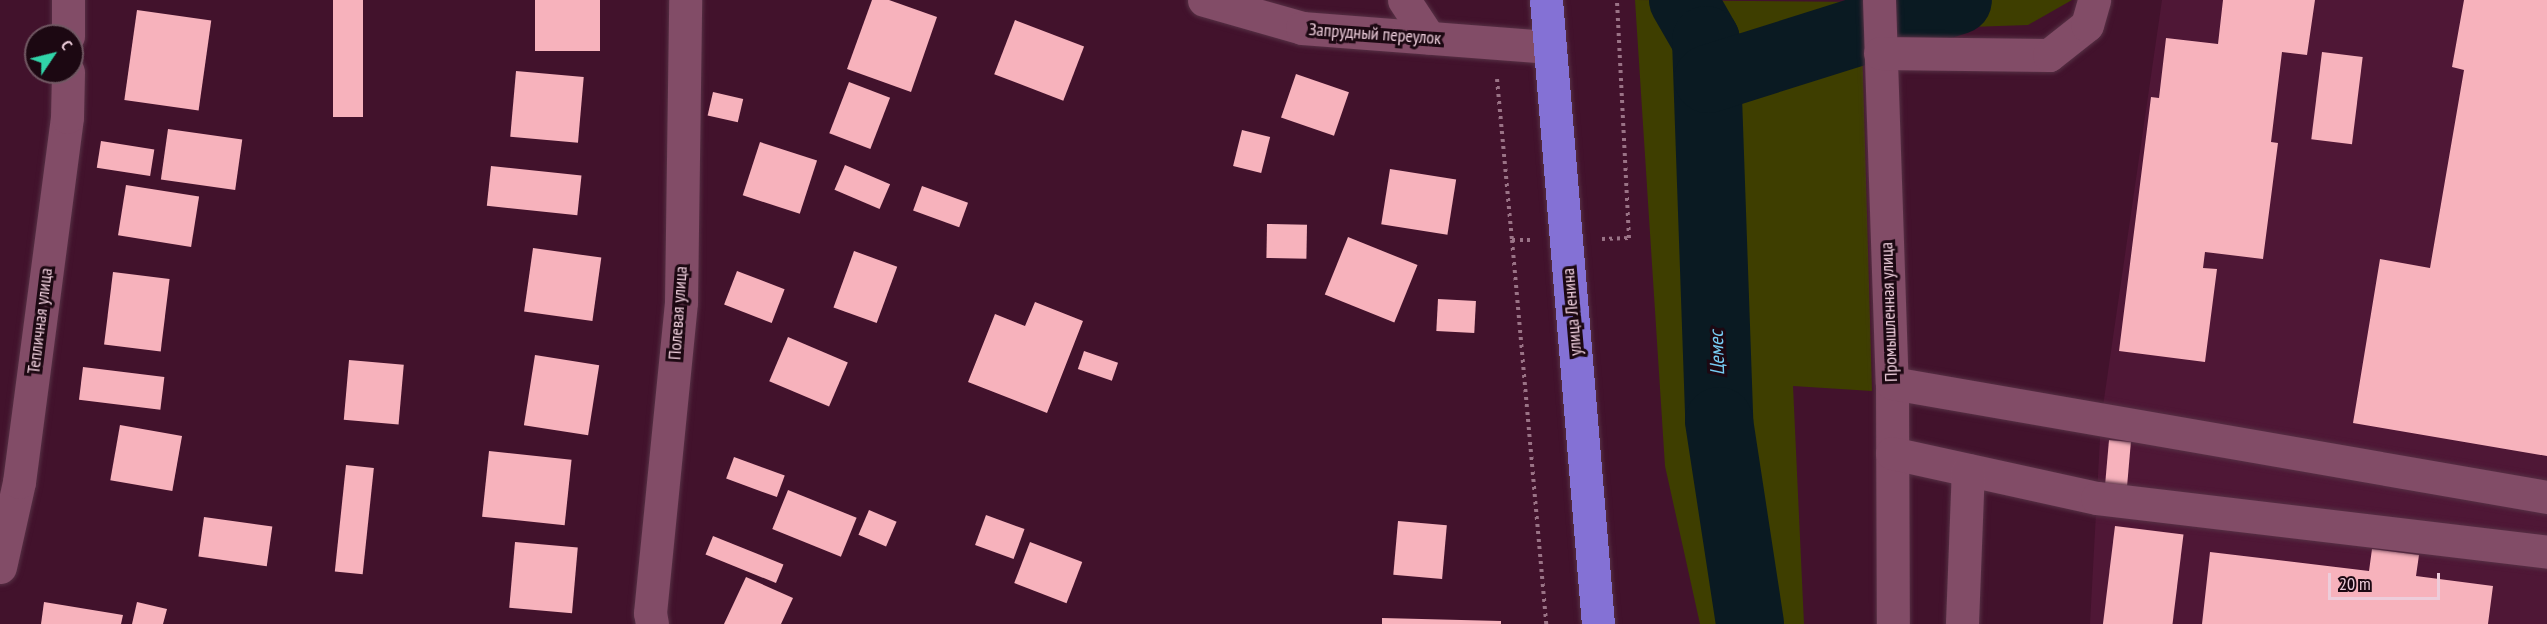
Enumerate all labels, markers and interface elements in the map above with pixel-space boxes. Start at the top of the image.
street label: Запрудный переулок [1308,19,1442,49]
north arrow [24,24,84,84]
text: С [57,36,77,54]
street label: Промышленная улица [1876,242,1902,382]
street label: Полевая улица [664,265,692,361]
street label: Тепличная улица [23,267,57,375]
street label: улица Ленина [1557,267,1587,357]
water label: Цемес [1704,330,1730,376]
scale bar [2331,561,2444,599]
text: 20 m [2339,572,2371,595]

